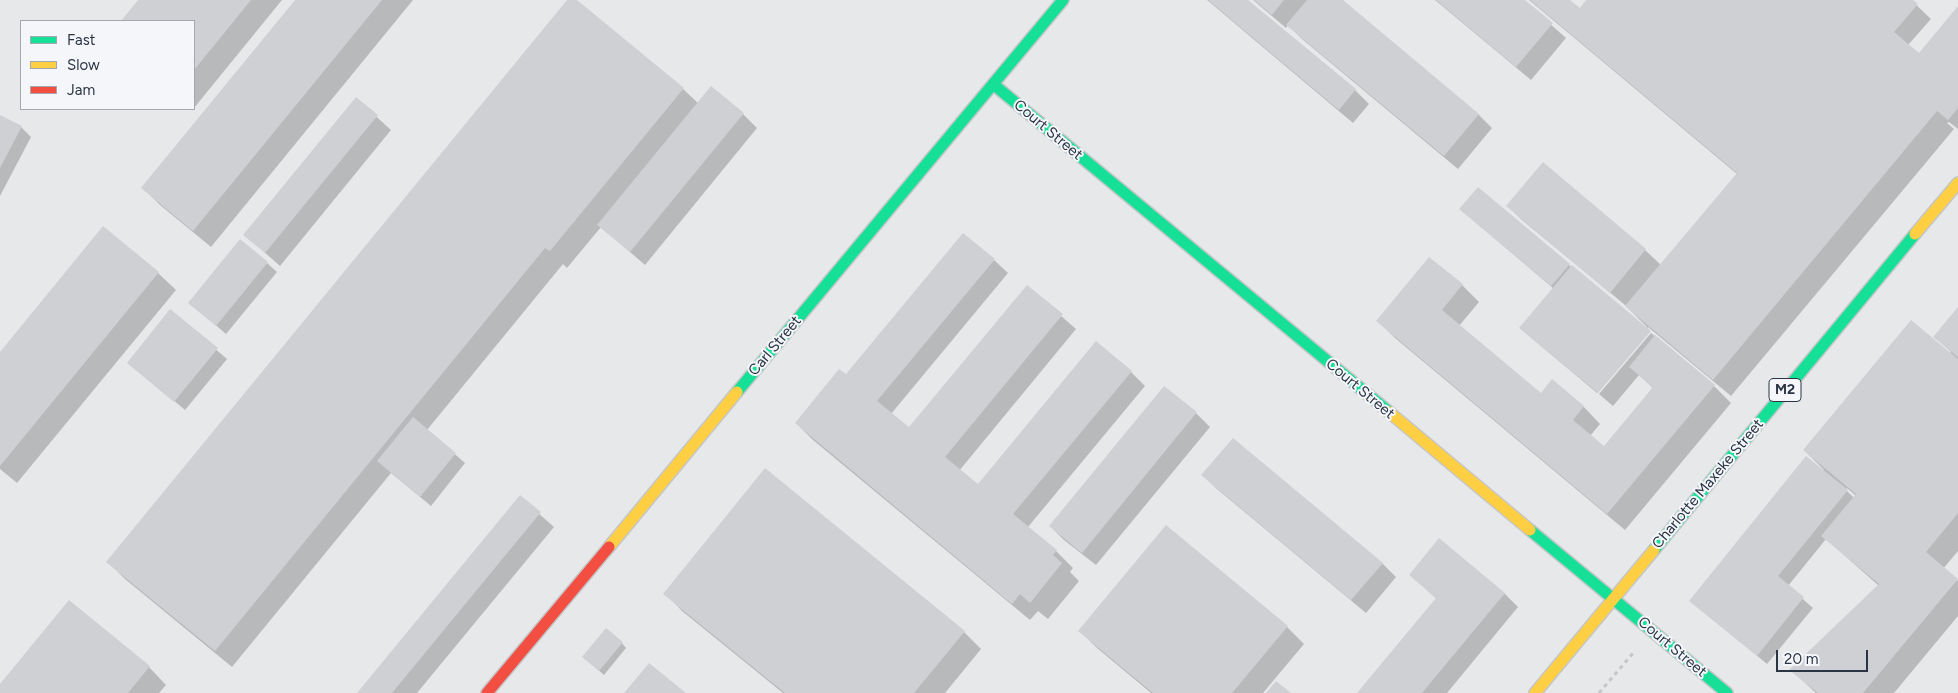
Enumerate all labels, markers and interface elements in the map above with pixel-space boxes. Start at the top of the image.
legend [20,20,195,110]
text: Fast [67,31,95,49]
text: Slow [67,56,100,74]
text: Jam [67,81,95,99]
street label: Court Street [1010,96,1086,164]
street label: Carl Street [745,312,805,380]
street label: Court Street [1322,355,1398,423]
road number: M2 [1769,378,1801,402]
street label: Charlotte Maxeke Street [1648,416,1768,552]
street label: Court Street [1634,613,1710,681]
scale bar [1778,640,1870,672]
text: 20 m [1784,650,1818,668]

